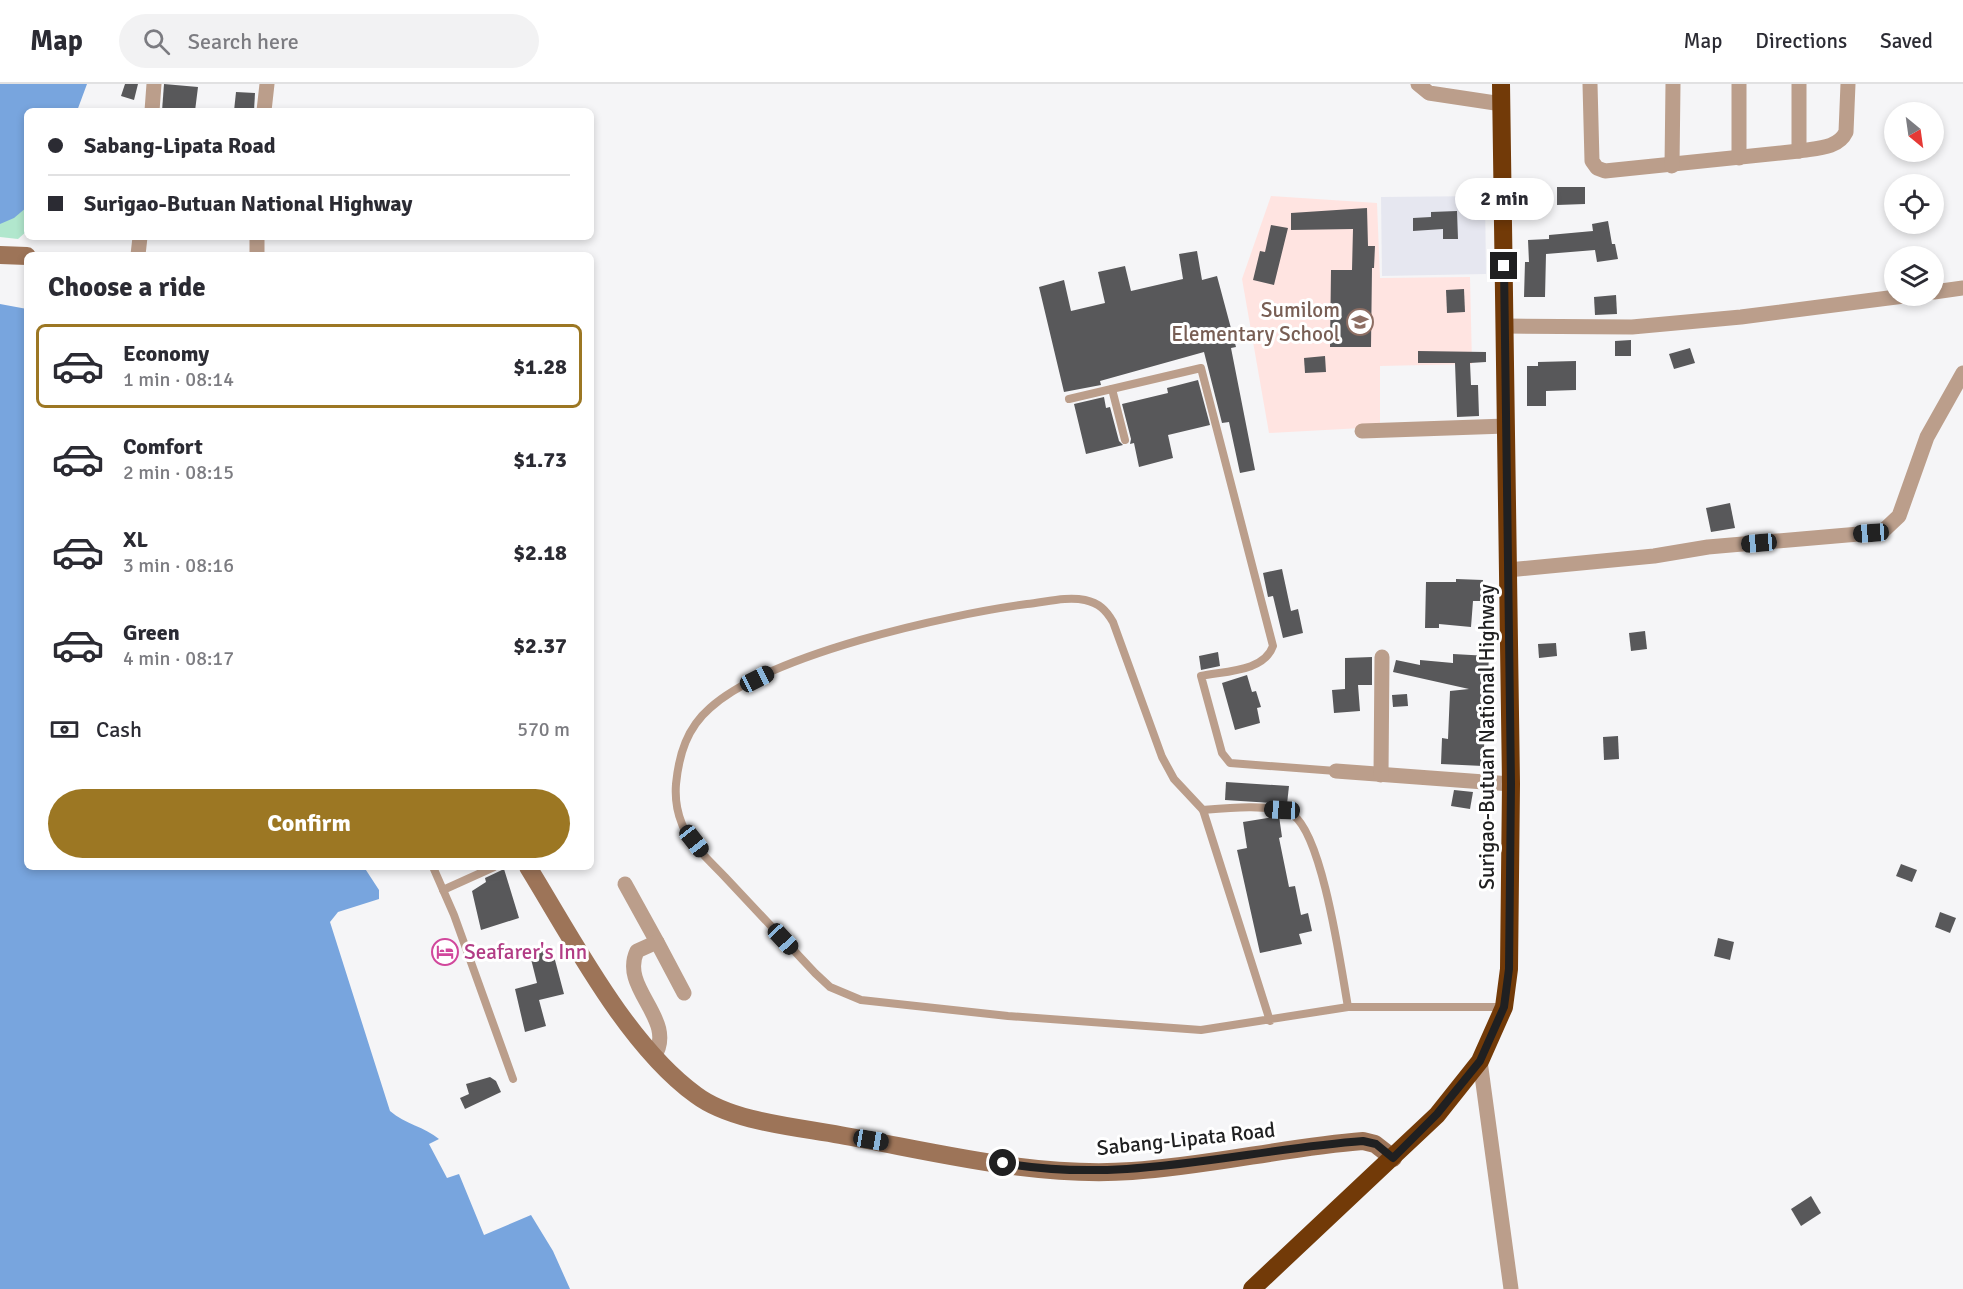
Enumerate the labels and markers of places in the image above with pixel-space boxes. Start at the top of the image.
place label: Sumilom Elementary School [1171,297,1340,347]
school or university icon: Sumilom Elementary School [1345,307,1375,337]
hotel icon: Seafarer's Inn [430,937,460,967]
place label: Seafarer's Inn [464,939,587,965]

